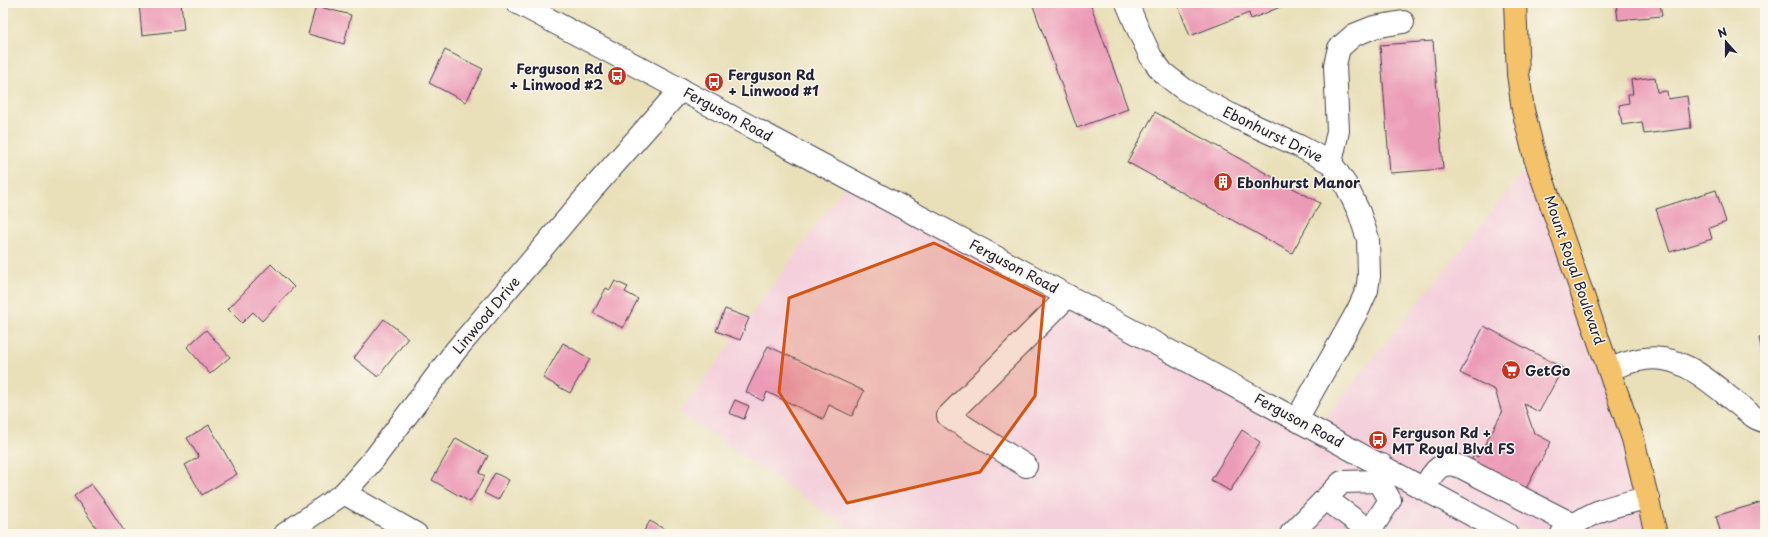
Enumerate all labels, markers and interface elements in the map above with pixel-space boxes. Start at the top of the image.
north arrow [1706,22,1746,62]
text: N [1715,23,1730,42]
place label: Ferguson Rd + Linwood #2 [509,58,604,95]
place label: Ferguson Rd + Linwood #1 [728,64,819,101]
bus stop icon: Ferguson Rd + Linwood #2 [606,65,628,87]
bus stop icon: Ferguson Rd + Linwood #1 [703,71,725,93]
street label: Ferguson Road [680,82,776,146]
street label: Ebonhurst Drive [1220,101,1326,167]
building icon: Ebonhurst Manor [1212,171,1234,193]
place label: Ebonhurst Manor [1237,172,1361,193]
street label: Mount Royal Boulevard [1540,192,1611,348]
street label: Ferguson Road [966,234,1062,298]
street label: Linwood Drive [447,272,525,358]
supermarket icon: GetGo [1500,359,1522,381]
place label: GetGo [1525,360,1570,381]
street label: Ferguson Road [1251,388,1347,452]
place label: Ferguson Rd + MT Royal Blvd FS [1392,422,1515,459]
bus stop icon: Ferguson Rd + MT Royal Blvd FS [1367,429,1389,451]

